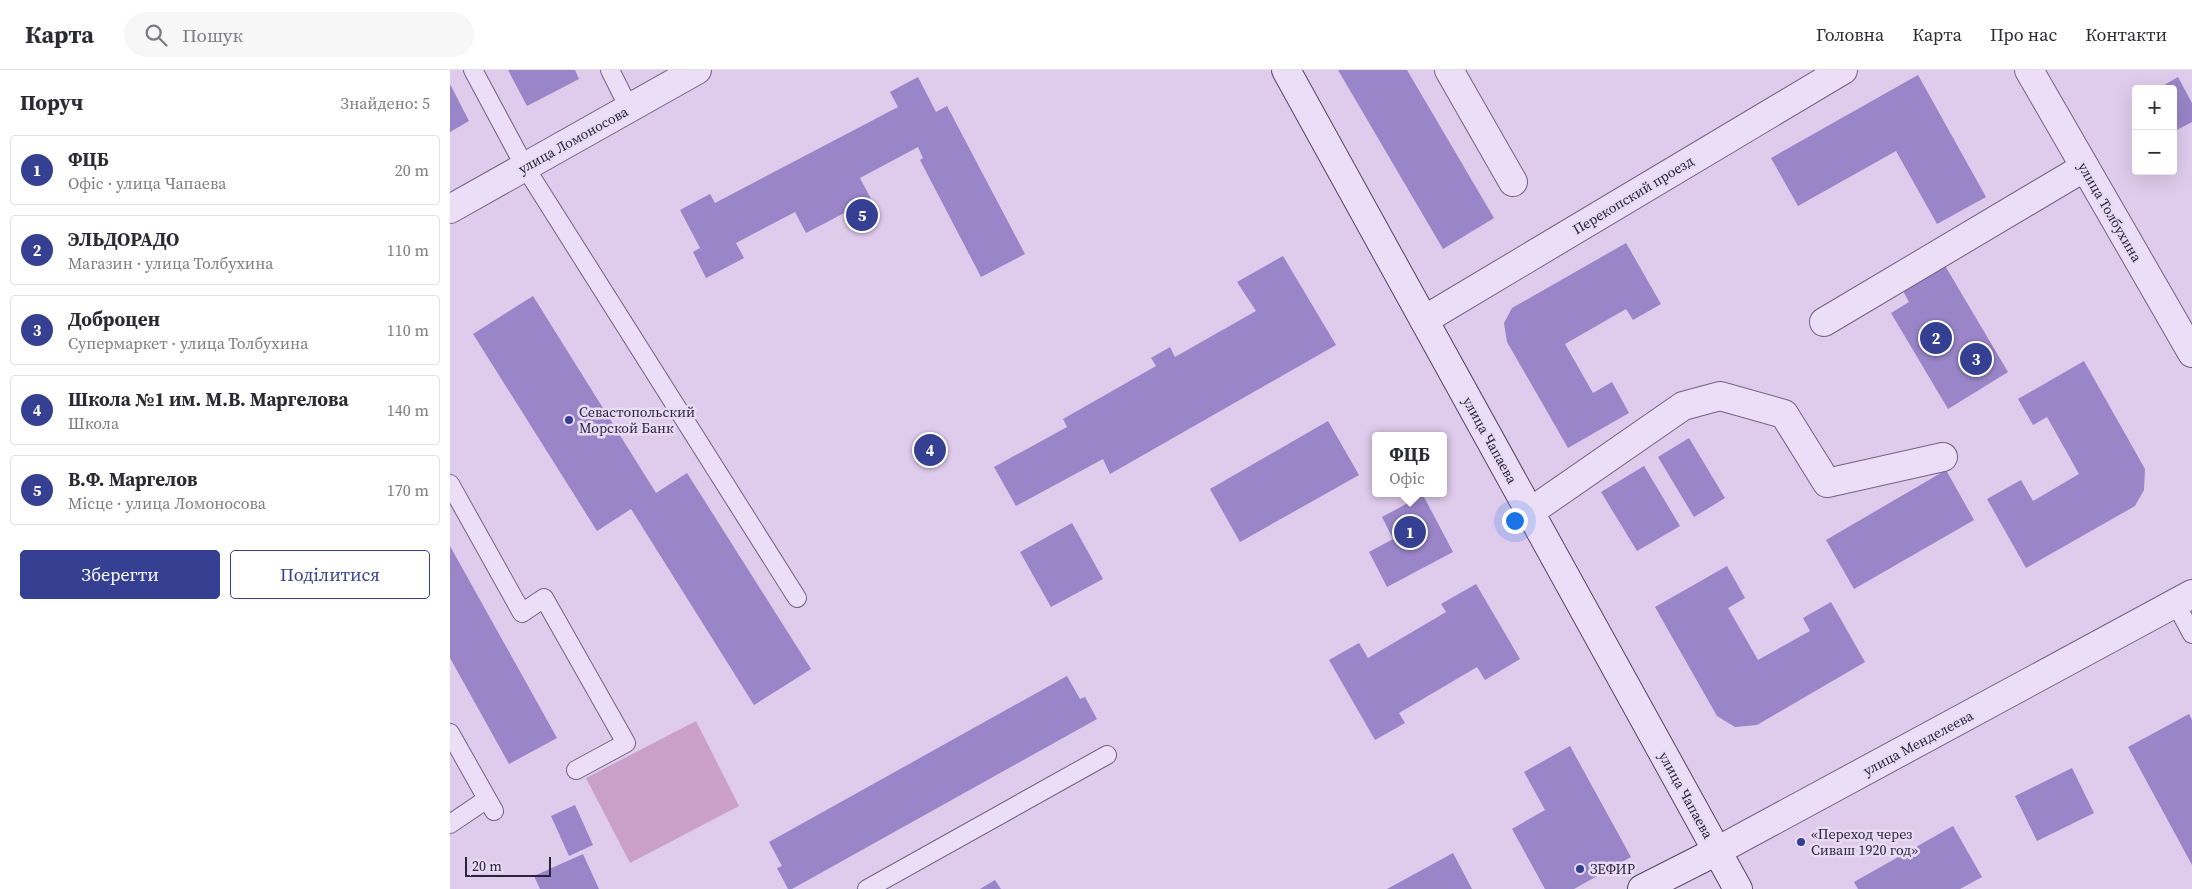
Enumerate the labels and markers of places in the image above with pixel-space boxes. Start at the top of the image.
pin: 5 [846,196,878,234]
pin: 2 [1920,319,1952,357]
pin: 3 [1960,340,1992,378]
place label: Севастопольский Морской Банк [579,402,695,438]
marker: Севастопольский Морской Банк [563,414,575,426]
pin: 4 [914,431,946,469]
pin: 1 [1394,513,1426,551]
place label: «Переход через Сиваш 1920 год» [1811,824,1918,860]
marker: «Переход через Сиваш 1920 год» [1795,836,1807,848]
place label: ЗЕФИР [1590,859,1635,879]
marker: ЗЕФИР [1574,863,1586,875]

